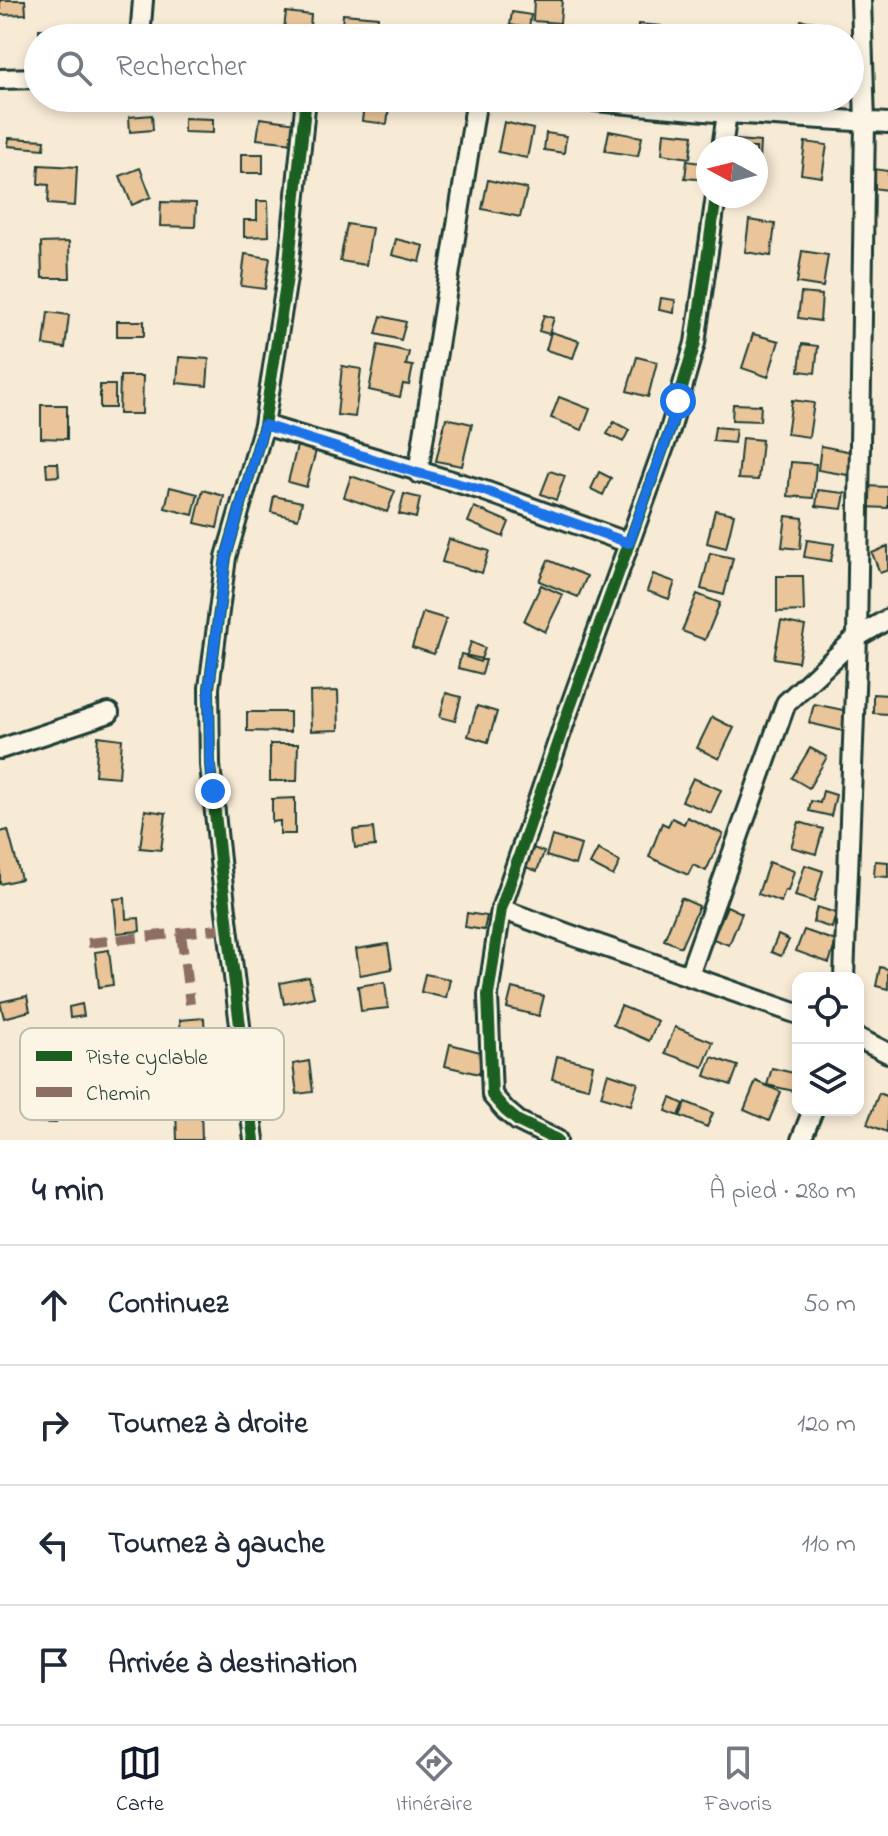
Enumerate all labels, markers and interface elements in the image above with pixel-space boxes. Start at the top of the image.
search box [24,24,864,112]
icon: search [52,46,96,90]
text: Rechercher [116,46,247,90]
north arrow [696,136,768,208]
route start [660,383,696,419]
route end [195,773,231,809]
map controls [792,972,864,1116]
button: locate [792,972,864,1044]
legend [20,1028,284,1120]
text: Piste cyclable [86,1043,208,1076]
button: layers [792,1044,864,1116]
text: Chemin [86,1079,150,1111]
text: 4 min [32,1167,104,1217]
text: À pied · 280 m [709,1173,856,1211]
icon: ahead [32,1283,76,1327]
text: Continuez [108,1283,228,1327]
text: 50 m [803,1286,856,1324]
icon: right [32,1403,76,1447]
text: Tournez à droite [108,1403,308,1447]
text: 120 m [797,1406,856,1444]
icon: left [32,1523,76,1567]
text: Tournez à gauche [108,1523,325,1567]
text: 110 m [802,1526,856,1564]
icon: arrive [32,1643,76,1687]
text: Arrivée à destination [108,1643,357,1687]
tab: Carte [116,1741,164,1821]
tab: Itinéraire [396,1741,472,1821]
tab: Favoris [704,1741,772,1821]

